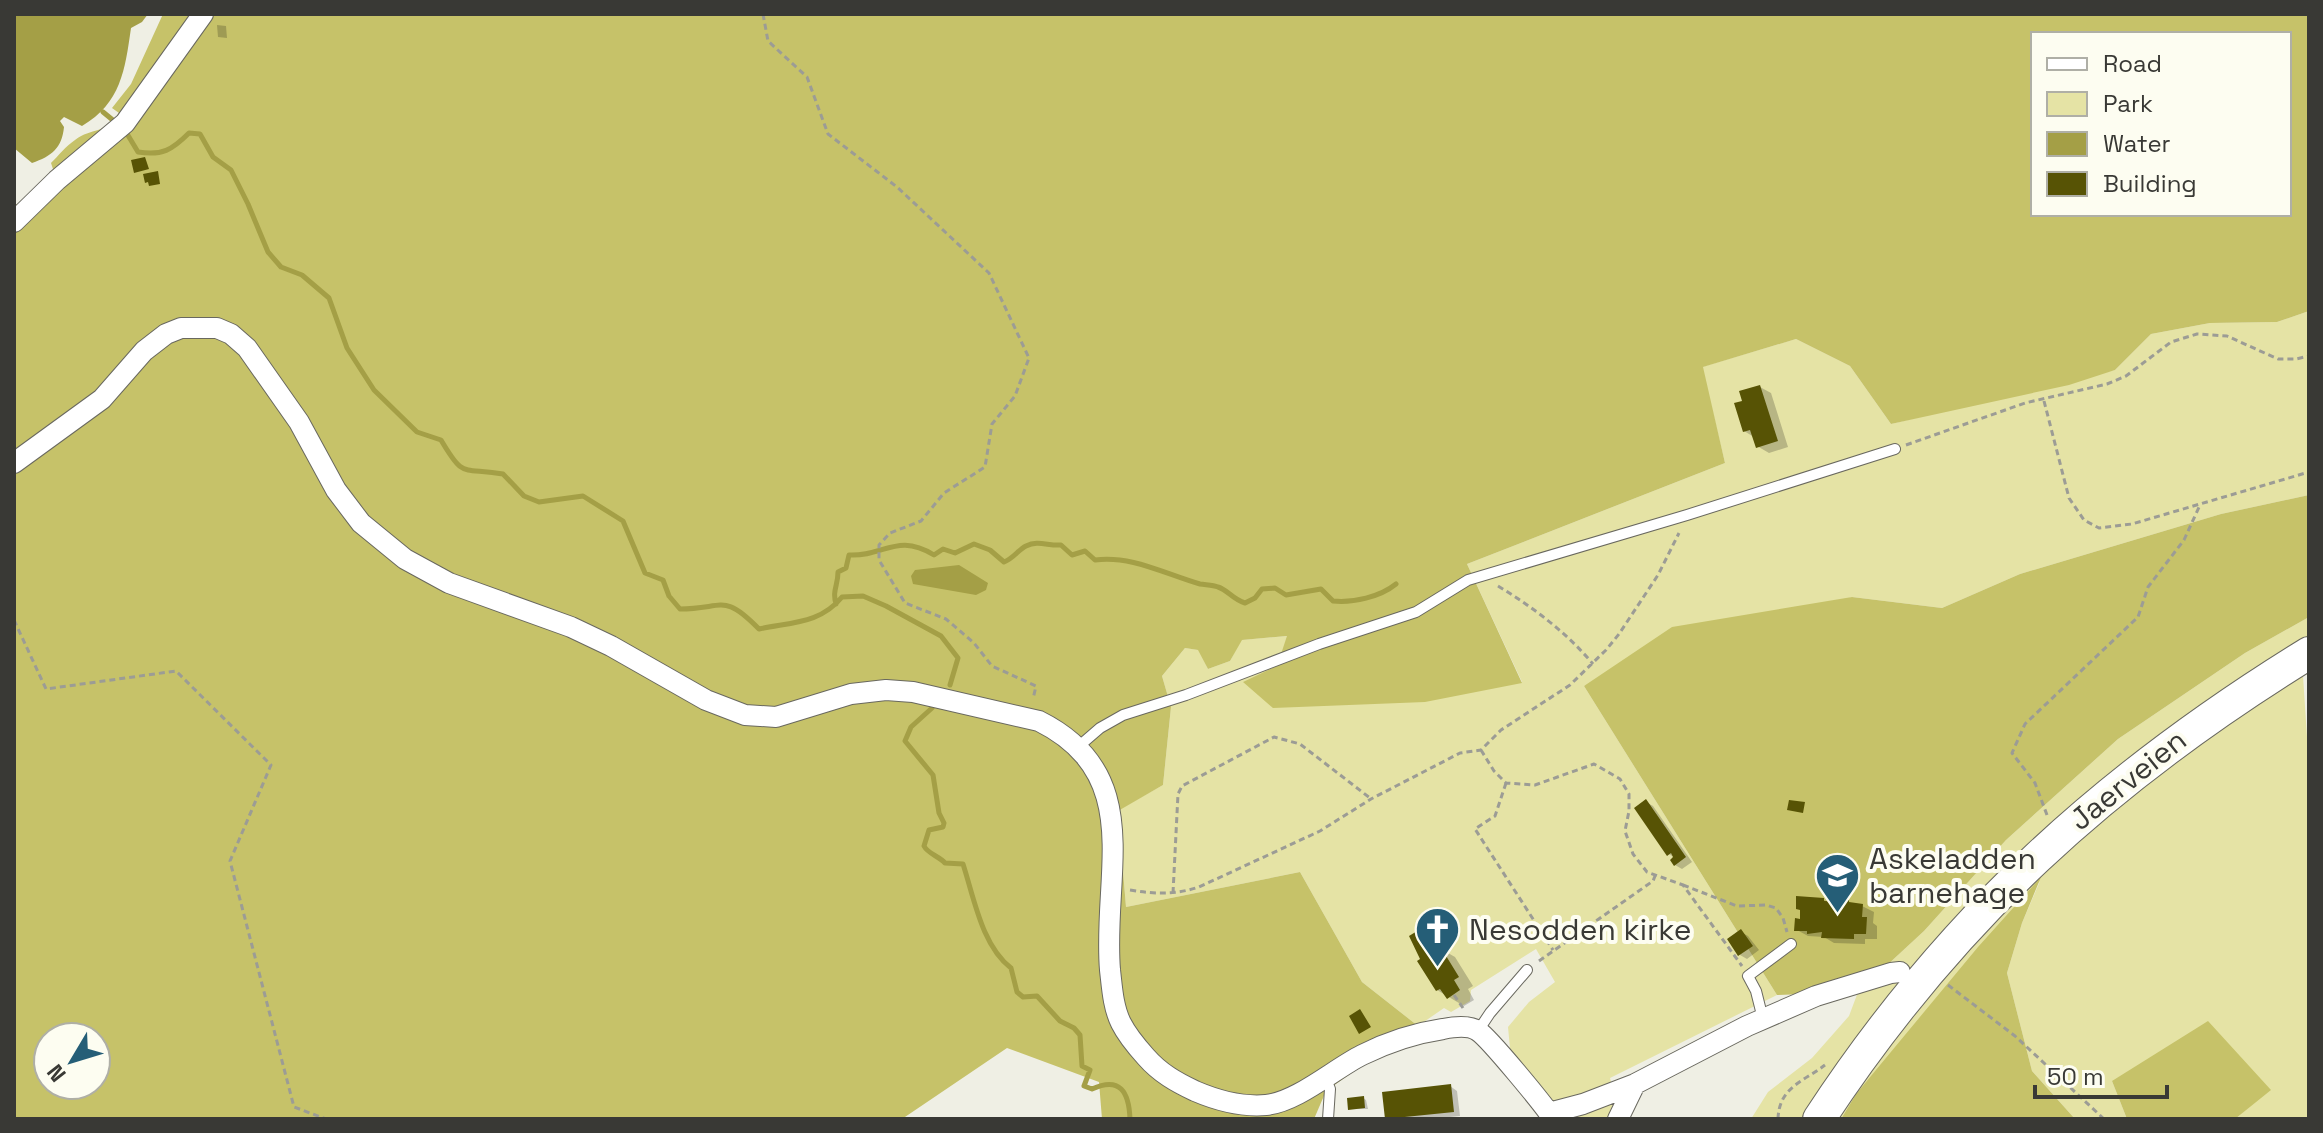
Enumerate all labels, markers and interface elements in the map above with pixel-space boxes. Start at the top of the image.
legend [2031,32,2291,216]
text: Road [2103,48,2162,79]
text: Park [2103,88,2153,119]
text: Water [2103,128,2171,159]
text: Building [2103,168,2197,199]
street label: Jaerveien [2061,720,2194,839]
place label: Askeladden barnehage [1869,839,2036,912]
school or university icon: Askeladden barnehage [1814,852,1862,915]
church icon: Nesodden kirke [1414,906,1462,969]
place label: Nesodden kirke [1469,910,1691,949]
north arrow [32,1021,112,1101]
scale bar [2035,1049,2167,1099]
text: N [41,1059,72,1088]
text: 50 m [2047,1061,2104,1092]

